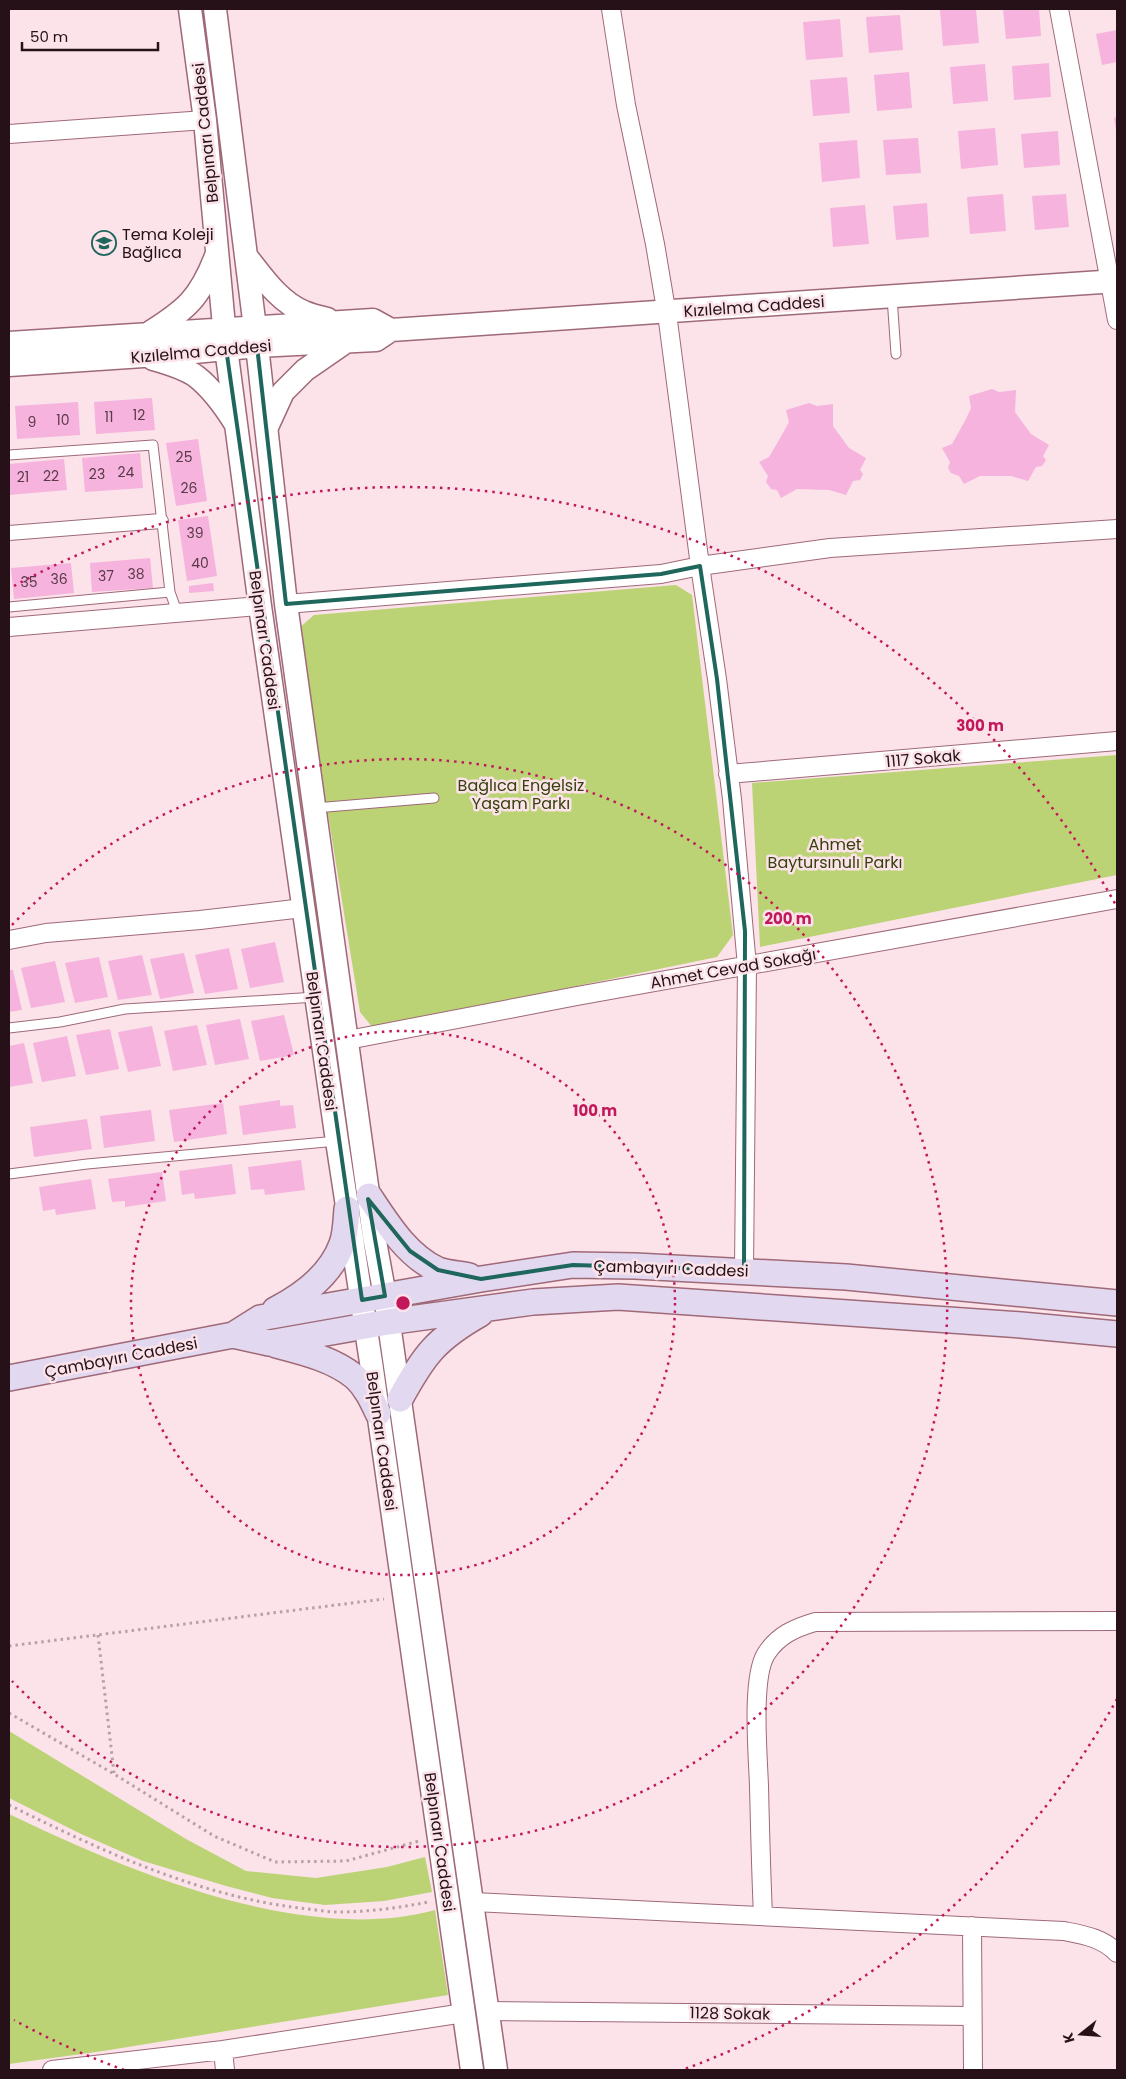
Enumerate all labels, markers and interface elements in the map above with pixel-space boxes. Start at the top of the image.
scale bar [22,20,159,52]
text: 50 m [30,26,68,47]
street label: Belpınarı Caddesi [187,62,224,204]
place label: Tema Koleji Bağlıca [122,223,214,264]
school or university icon: Tema Koleji Bağlıca [91,230,117,256]
street label: Kızılelma Caddesi [683,290,825,323]
street label: Kızılelma Caddesi [130,334,272,369]
house number: 12 [133,405,145,425]
house number: 11 [105,407,113,427]
house number: 10 [56,410,70,430]
house number: 9 [28,412,36,432]
house number: 25 [176,447,192,467]
house number: 24 [118,462,135,482]
house number: 23 [89,464,105,484]
house number: 22 [43,466,59,486]
house number: 21 [17,467,29,487]
house number: 26 [181,478,198,498]
house number: 39 [186,523,204,543]
house number: 40 [191,553,209,573]
house number: 38 [127,564,145,584]
house number: 37 [98,566,114,586]
house number: 36 [50,569,68,589]
street label: Belpınarı Caddesi [243,569,286,711]
house number: 35 [20,572,38,592]
text: 300 m [956,715,1004,736]
street label: 1117 Sokak [885,744,962,773]
park label: Bağlıca Engelsiz Yaşam Parkı [458,774,584,815]
park label: Ahmet Baytursınulı Parkı [768,833,902,874]
text: 200 m [764,908,812,929]
street label: Ahmet Cevad Sokağı [648,943,818,994]
street label: Belpınarı Caddesi [300,970,343,1112]
text: 100 m [573,1100,617,1121]
street label: Çambayırı Caddesi [593,1254,749,1283]
centre of rings [394,1294,412,1312]
street label: Çambayırı Caddesi [43,1331,200,1384]
street label: Belpınarı Caddesi [360,1370,403,1512]
street label: Belpınarı Caddesi [418,1771,461,1913]
street label: 1128 Sokak [689,2001,771,2026]
north arrow [1056,2009,1106,2059]
text: K [1058,2030,1080,2045]

